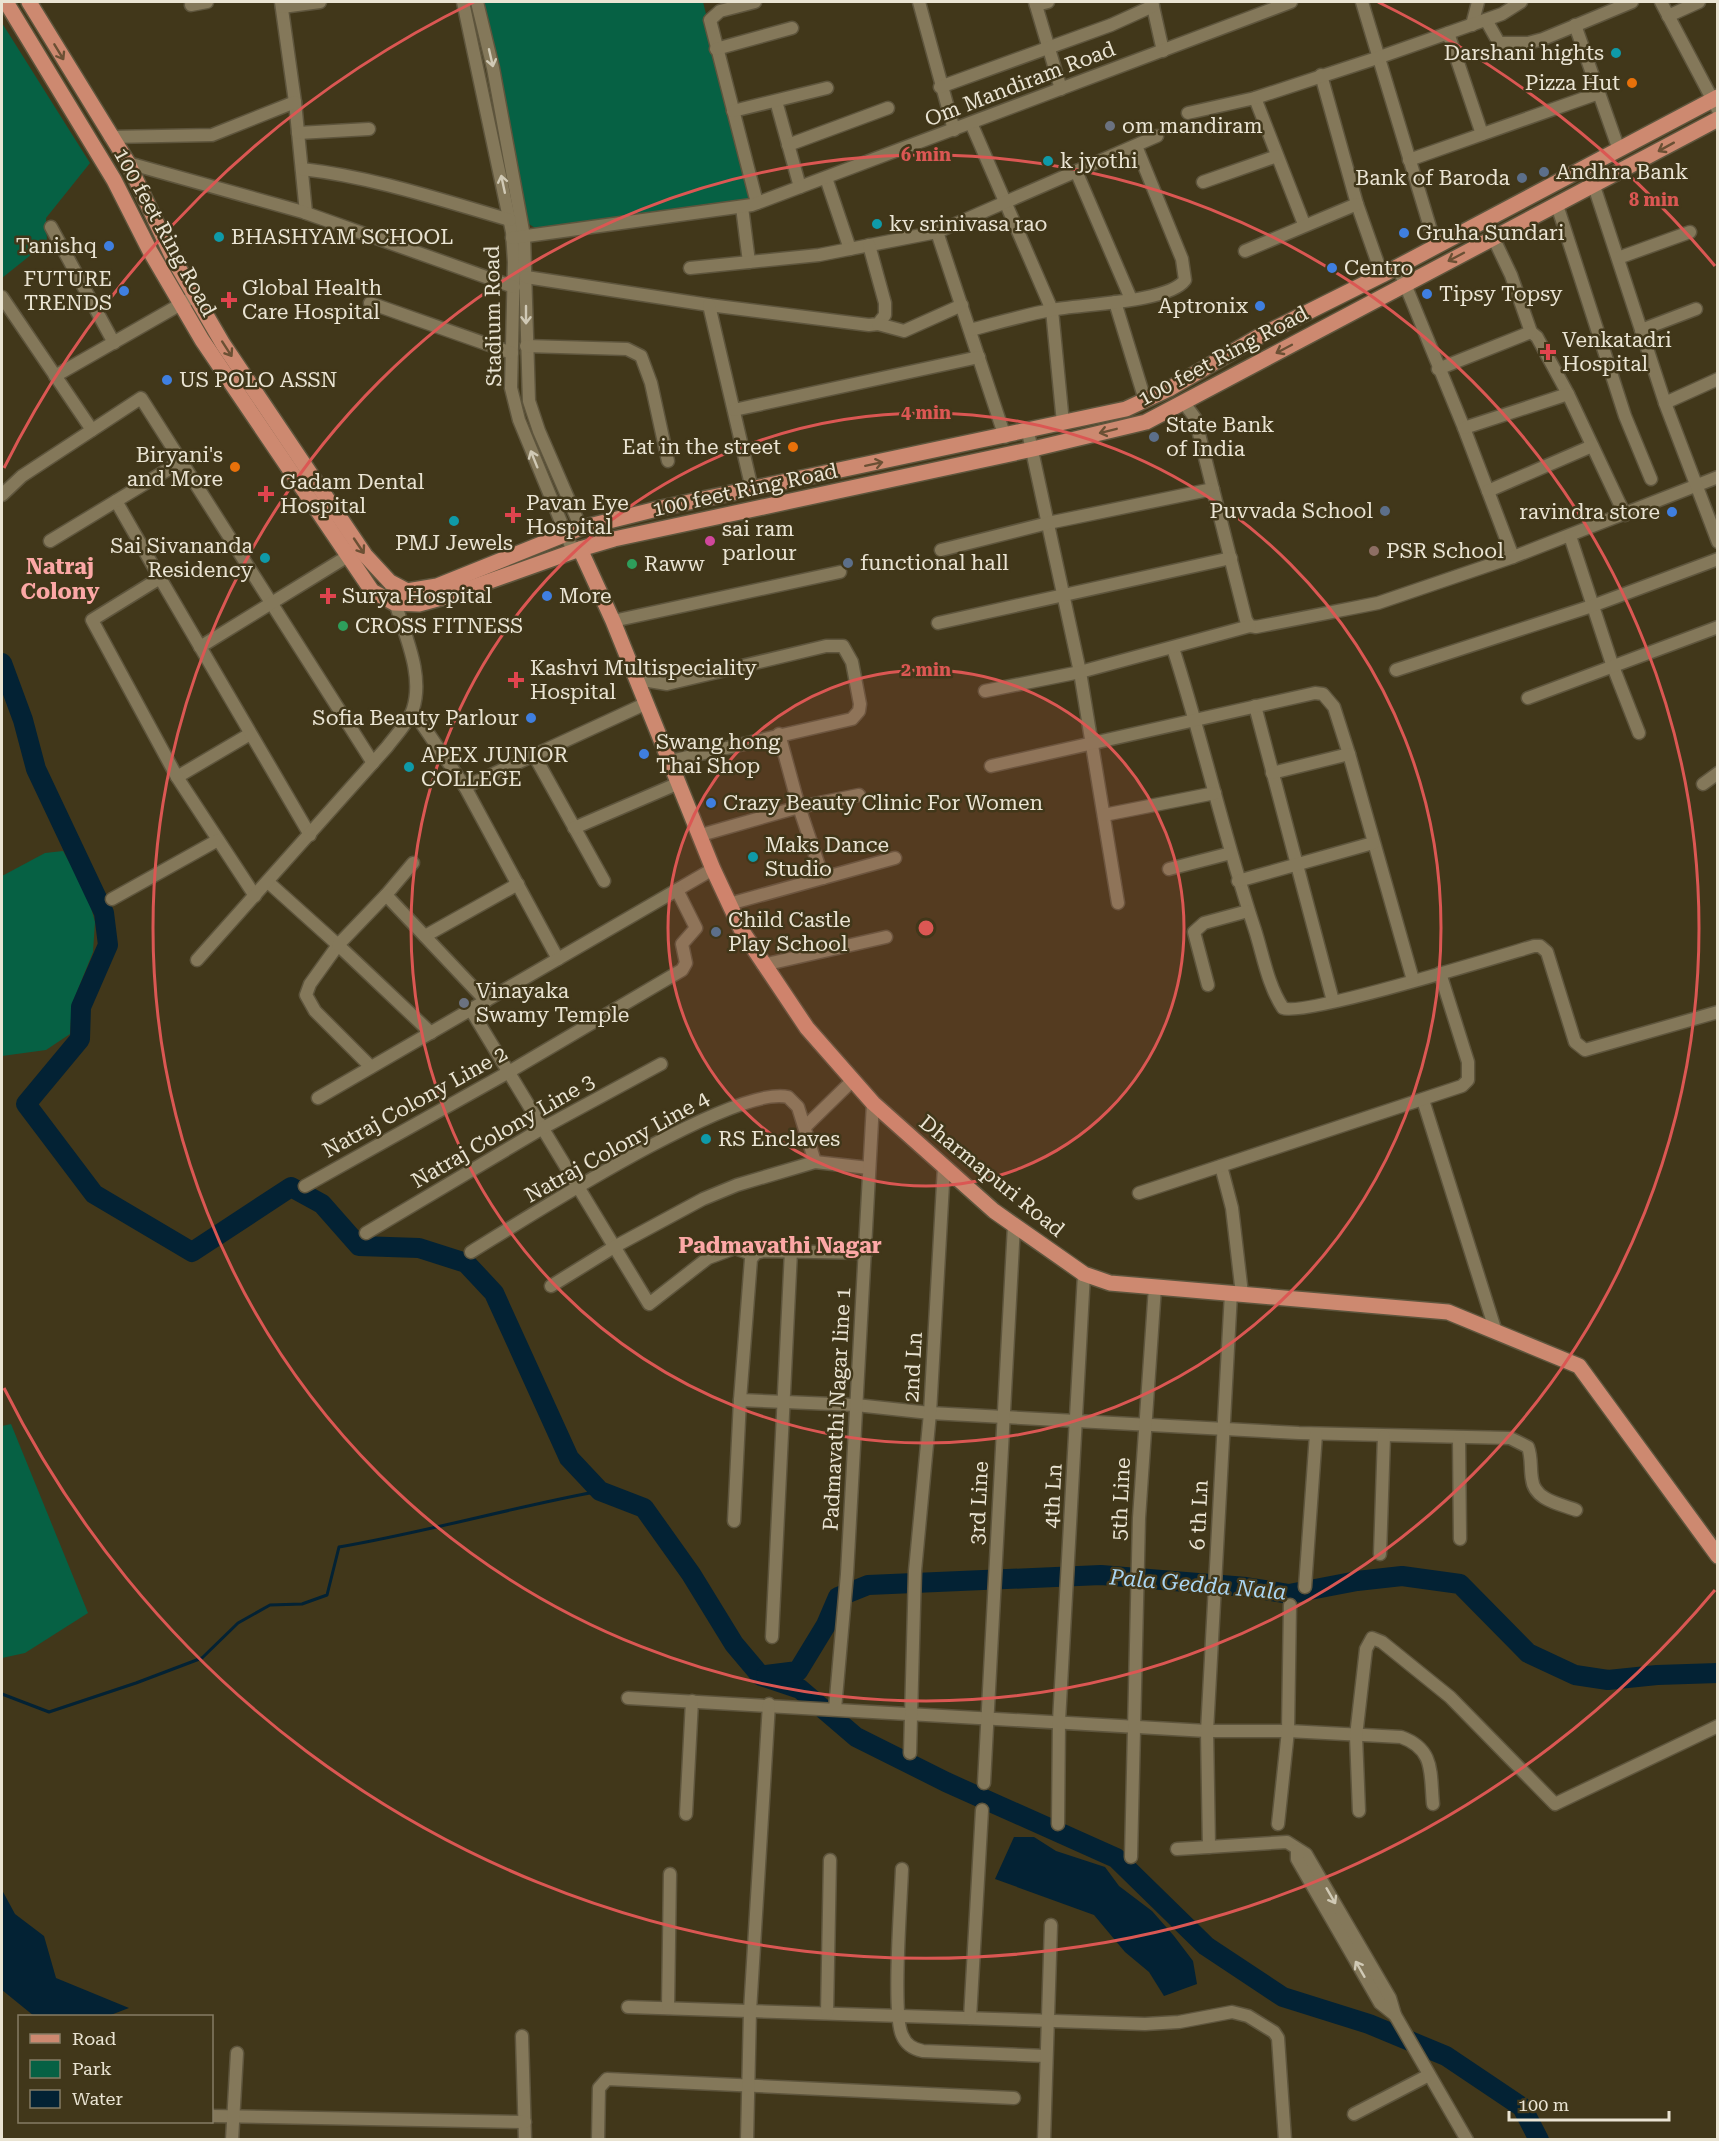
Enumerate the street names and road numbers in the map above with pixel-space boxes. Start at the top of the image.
street label: Om Mandiram Road [921,36,1119,131]
street label: 100 feet Ring Road [109,144,221,321]
street label: Stadium Road [480,245,506,387]
street label: 100 feet Ring Road [1134,301,1312,411]
street label: 100 feet Ring Road [650,459,840,521]
street label: Natraj Colony Line 2 [319,1041,511,1163]
street label: Natraj Colony Line 3 [407,1069,599,1193]
street label: Natraj Colony Line 4 [521,1086,714,1208]
street label: Dharmapuri Road [915,1110,1070,1242]
street label: Padmavathi Nagar line 1 [819,1287,855,1531]
street label: 2nd Ln [899,1331,927,1403]
street label: 5th Line [1107,1457,1135,1541]
street label: 3rd Line [965,1461,993,1545]
street label: 4th Ln [1039,1462,1067,1529]
street label: 6 th Ln [1185,1479,1213,1551]

